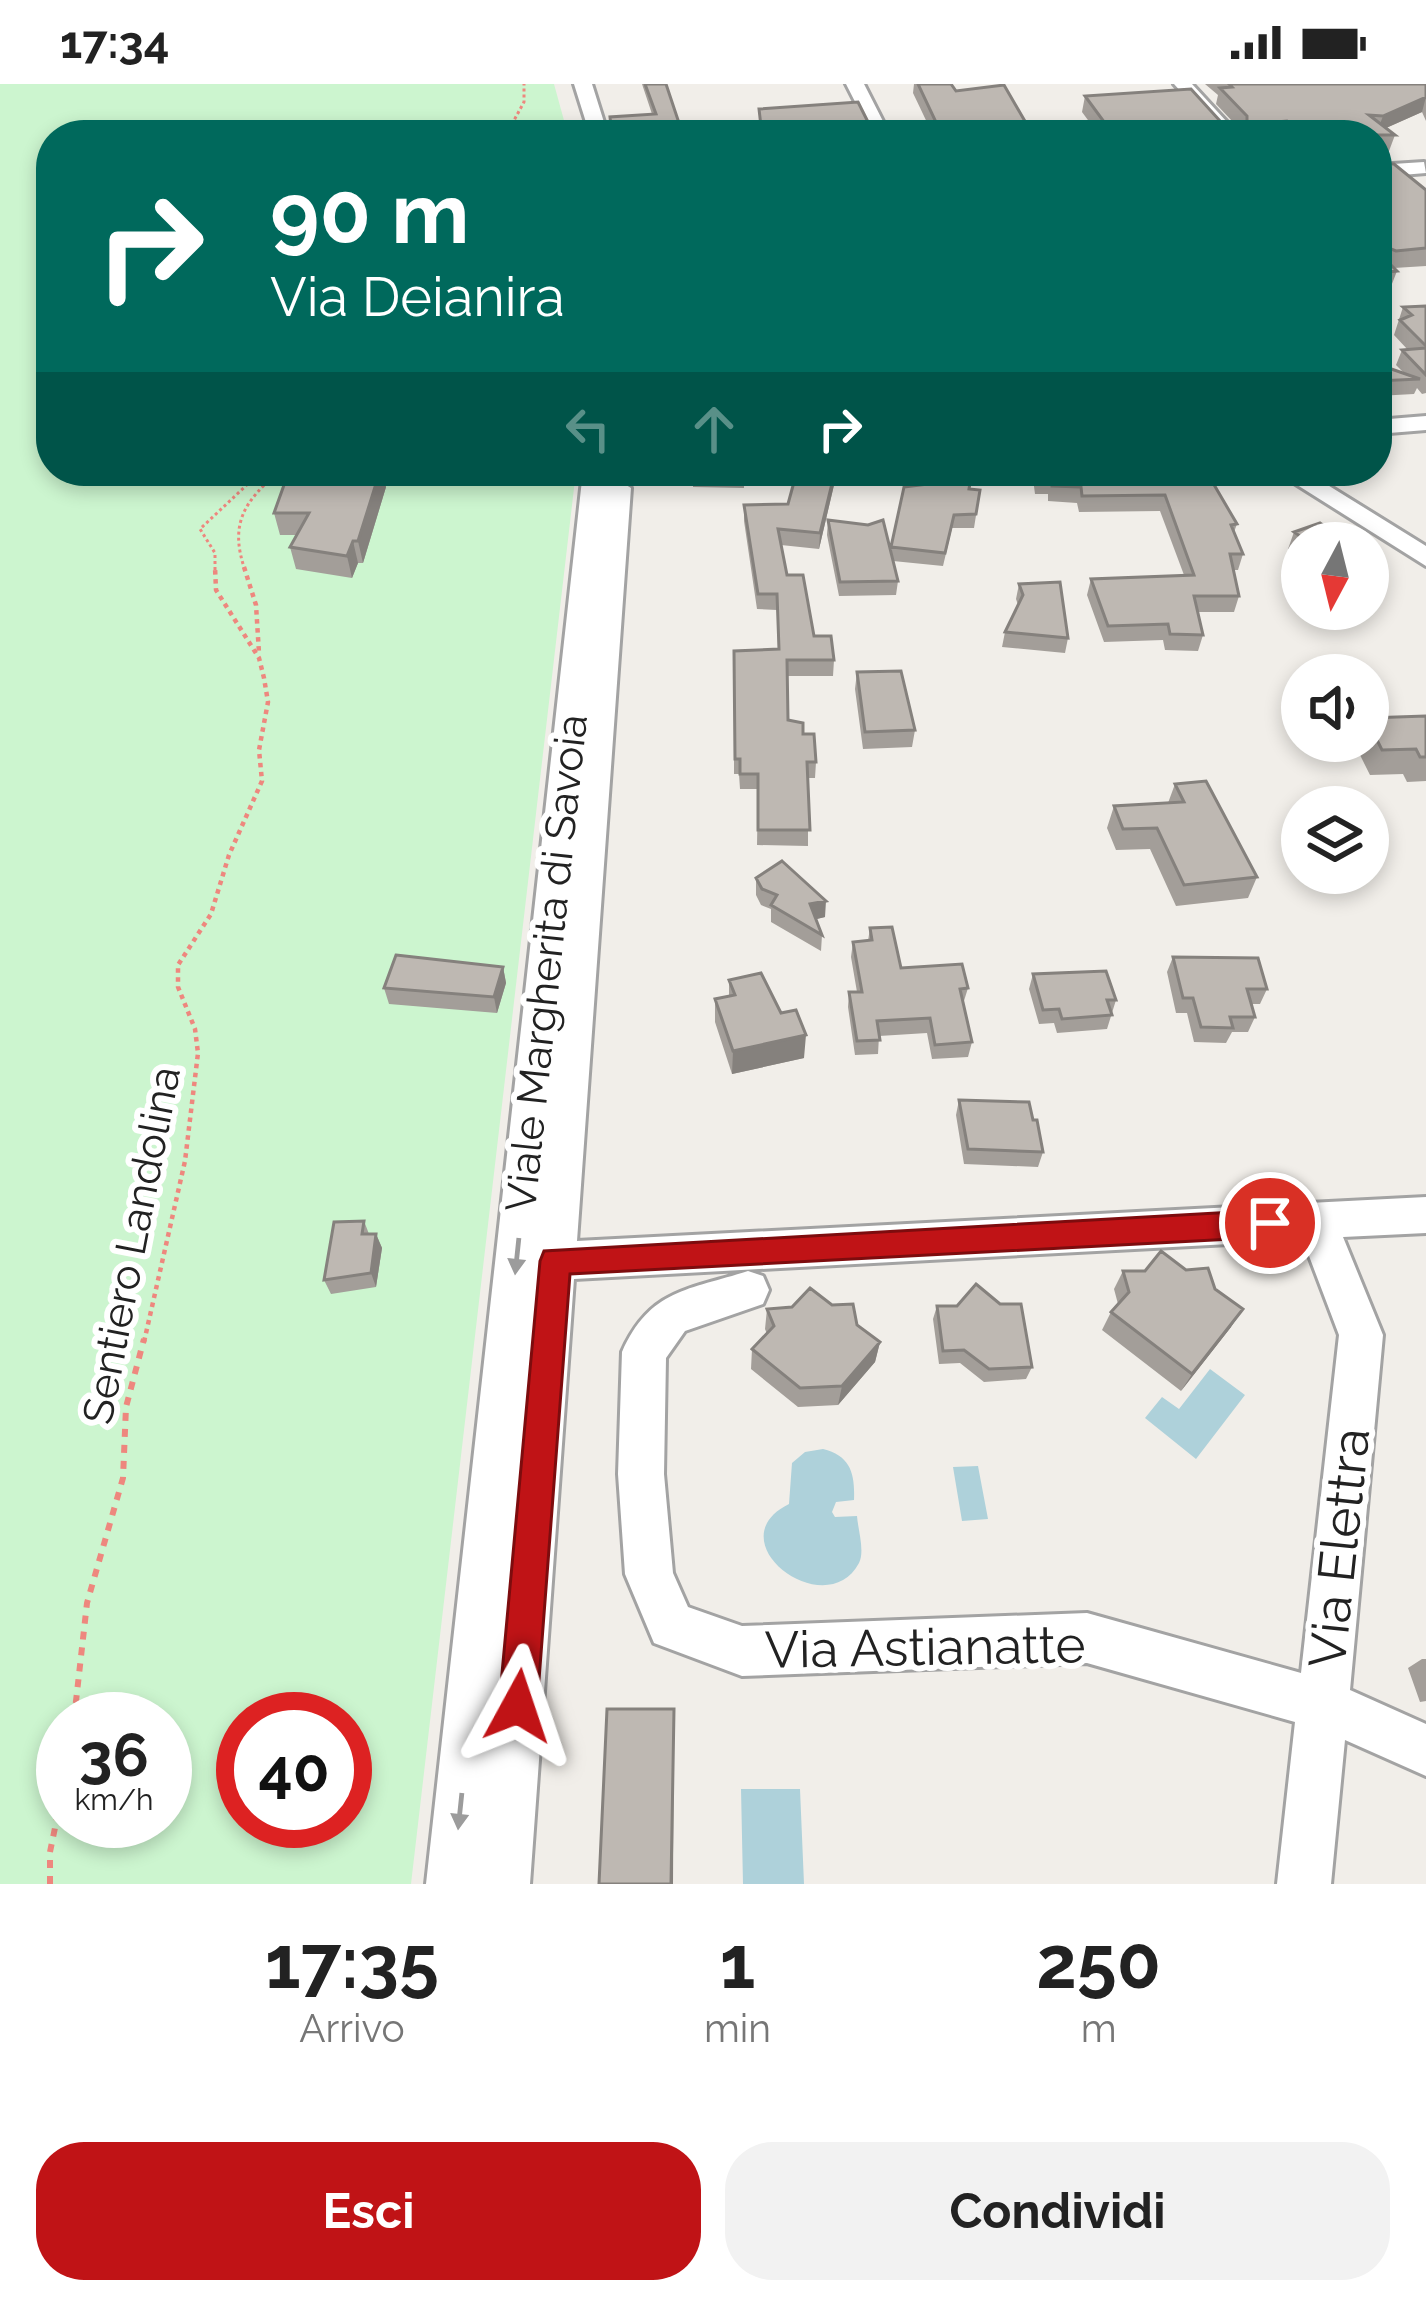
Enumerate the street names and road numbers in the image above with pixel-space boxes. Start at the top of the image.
street label: Viale Margherita di Savoia [496,712,597,1214]
street label: Sentiero Landolina [73,1062,190,1428]
street label: Via Elettra [1297,1425,1381,1671]
street label: Via Astianatte [764,1614,1086,1680]

